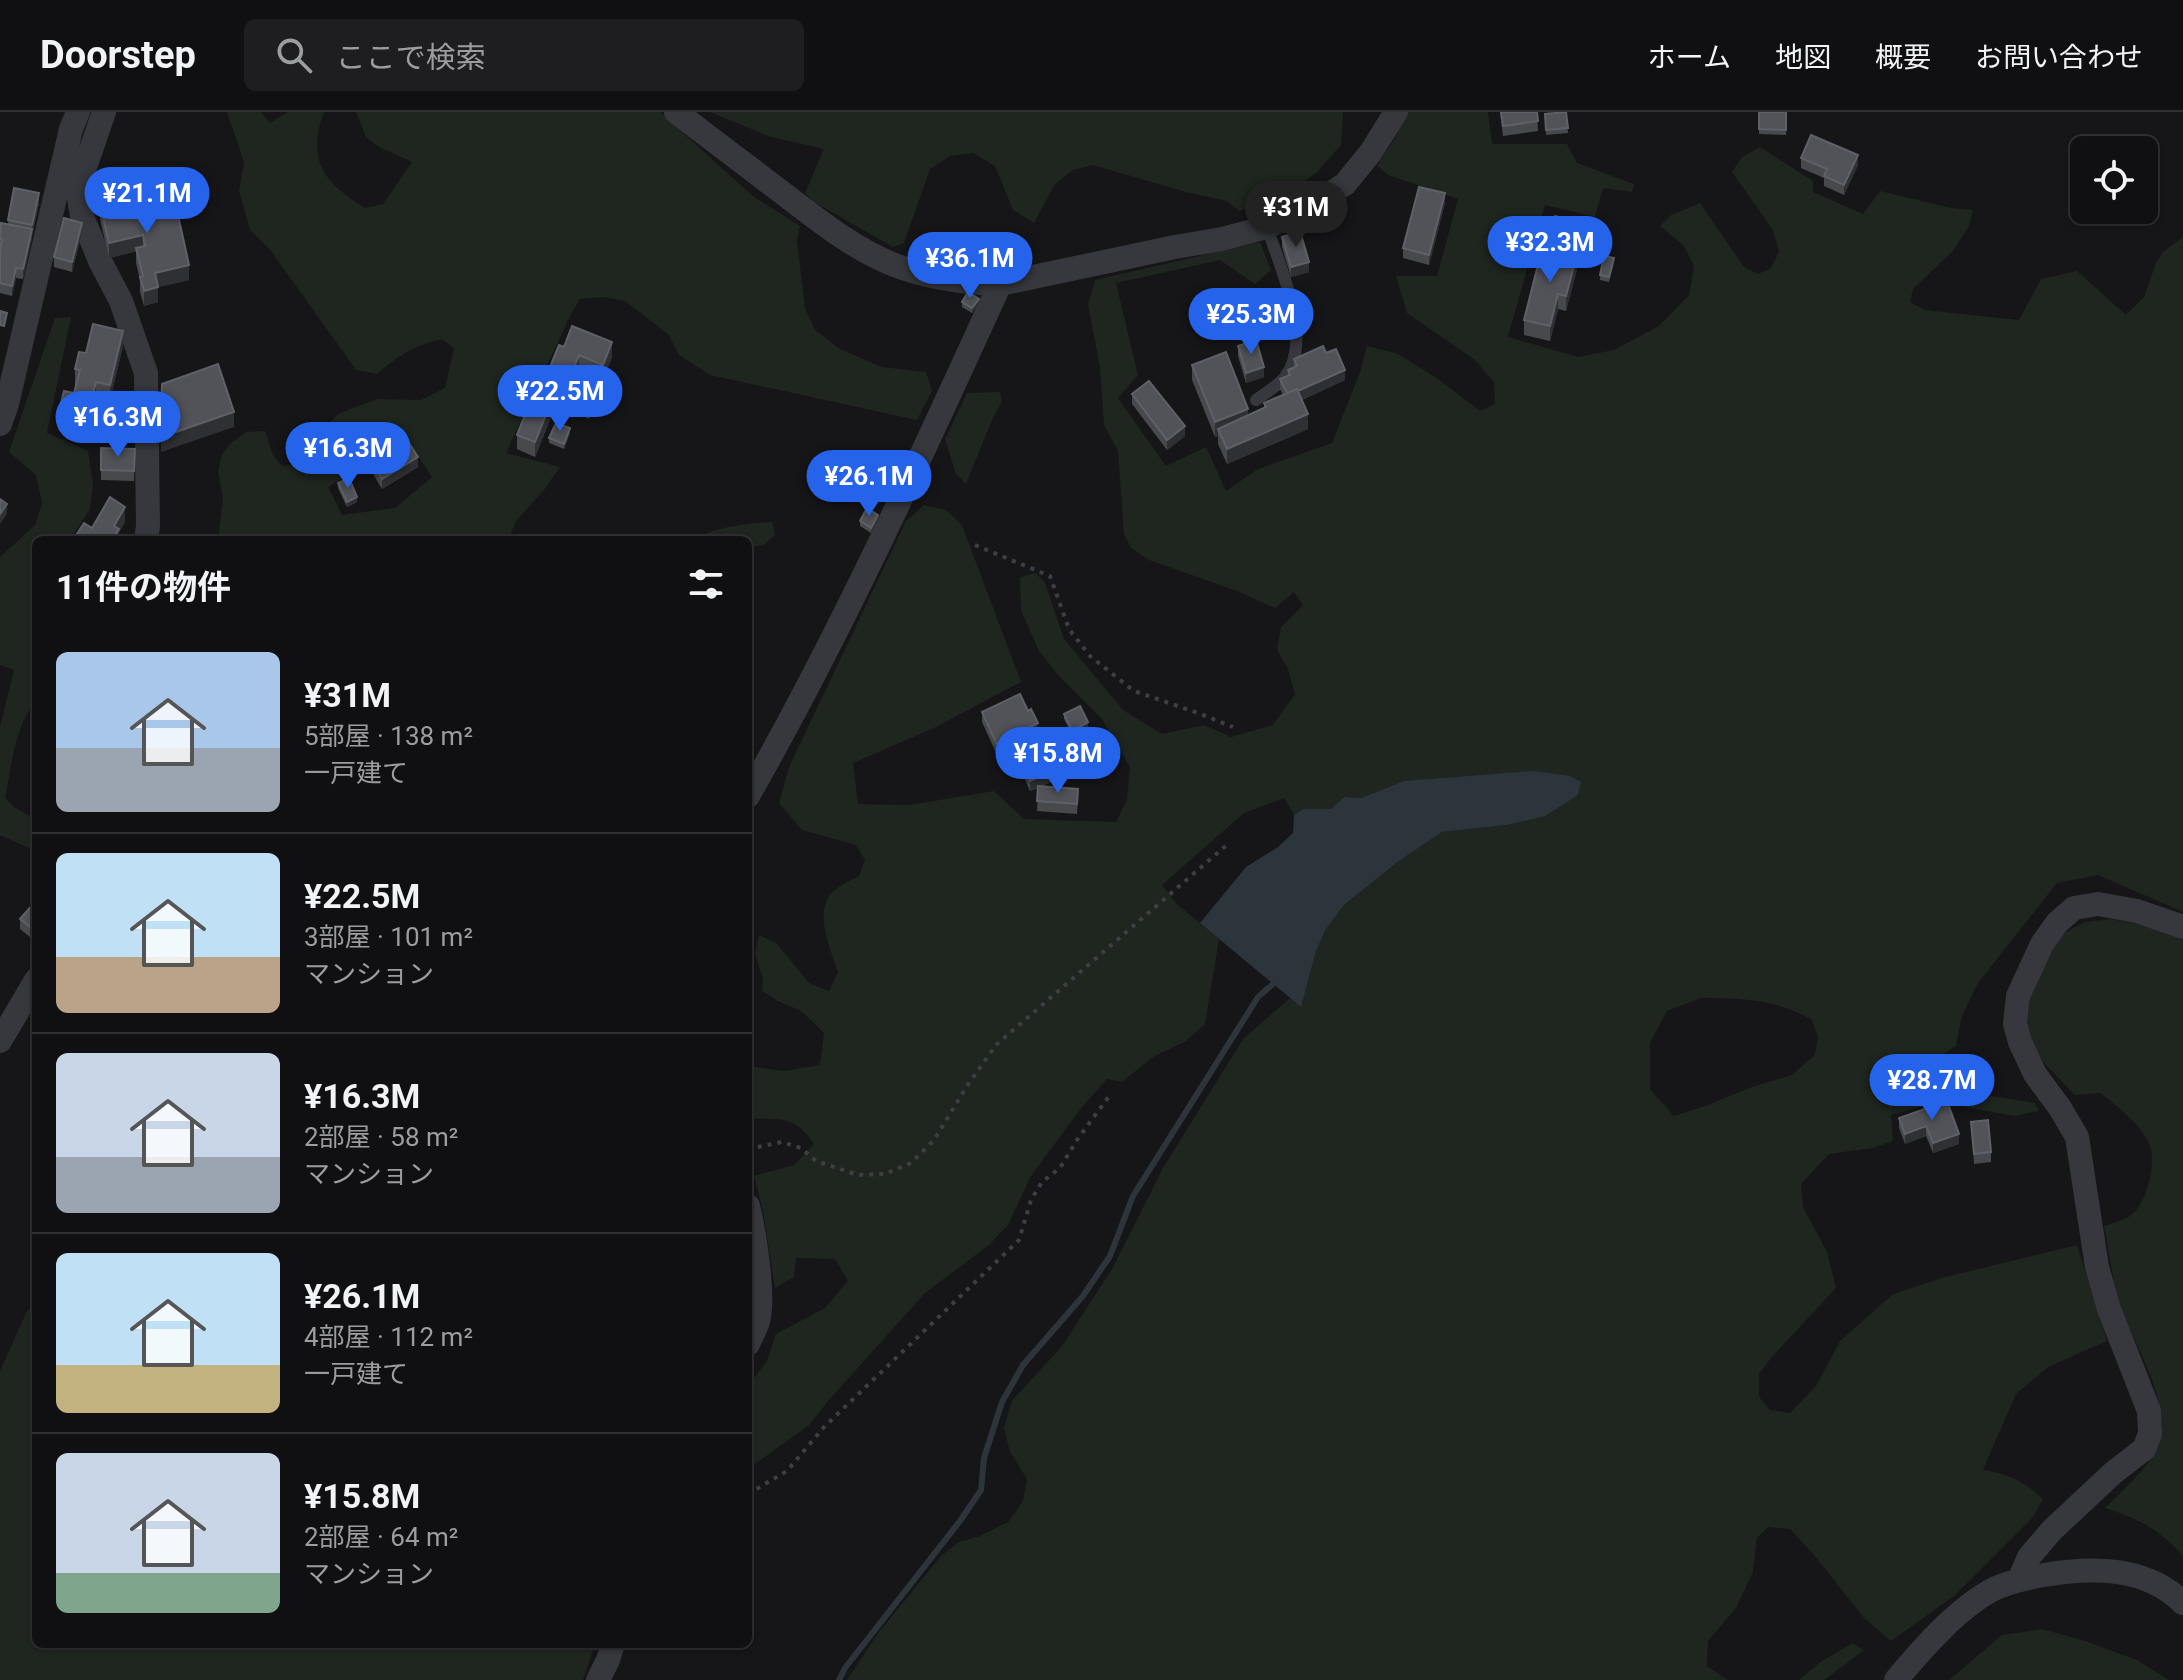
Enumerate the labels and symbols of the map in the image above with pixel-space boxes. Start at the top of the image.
pin: ¥21.1M [82,167,212,235]
pin: ¥31M [1249,181,1343,249]
pin: ¥32.3M [1485,216,1615,284]
pin: ¥36.1M [905,232,1035,300]
pin: ¥25.3M [1186,288,1316,356]
pin: ¥22.5M [495,365,625,433]
pin: ¥16.3M [53,391,183,459]
pin: ¥16.3M [283,422,413,490]
pin: ¥26.1M [804,450,934,518]
pin: ¥15.8M [993,727,1123,795]
pin: ¥28.7M [1867,1054,1997,1122]

